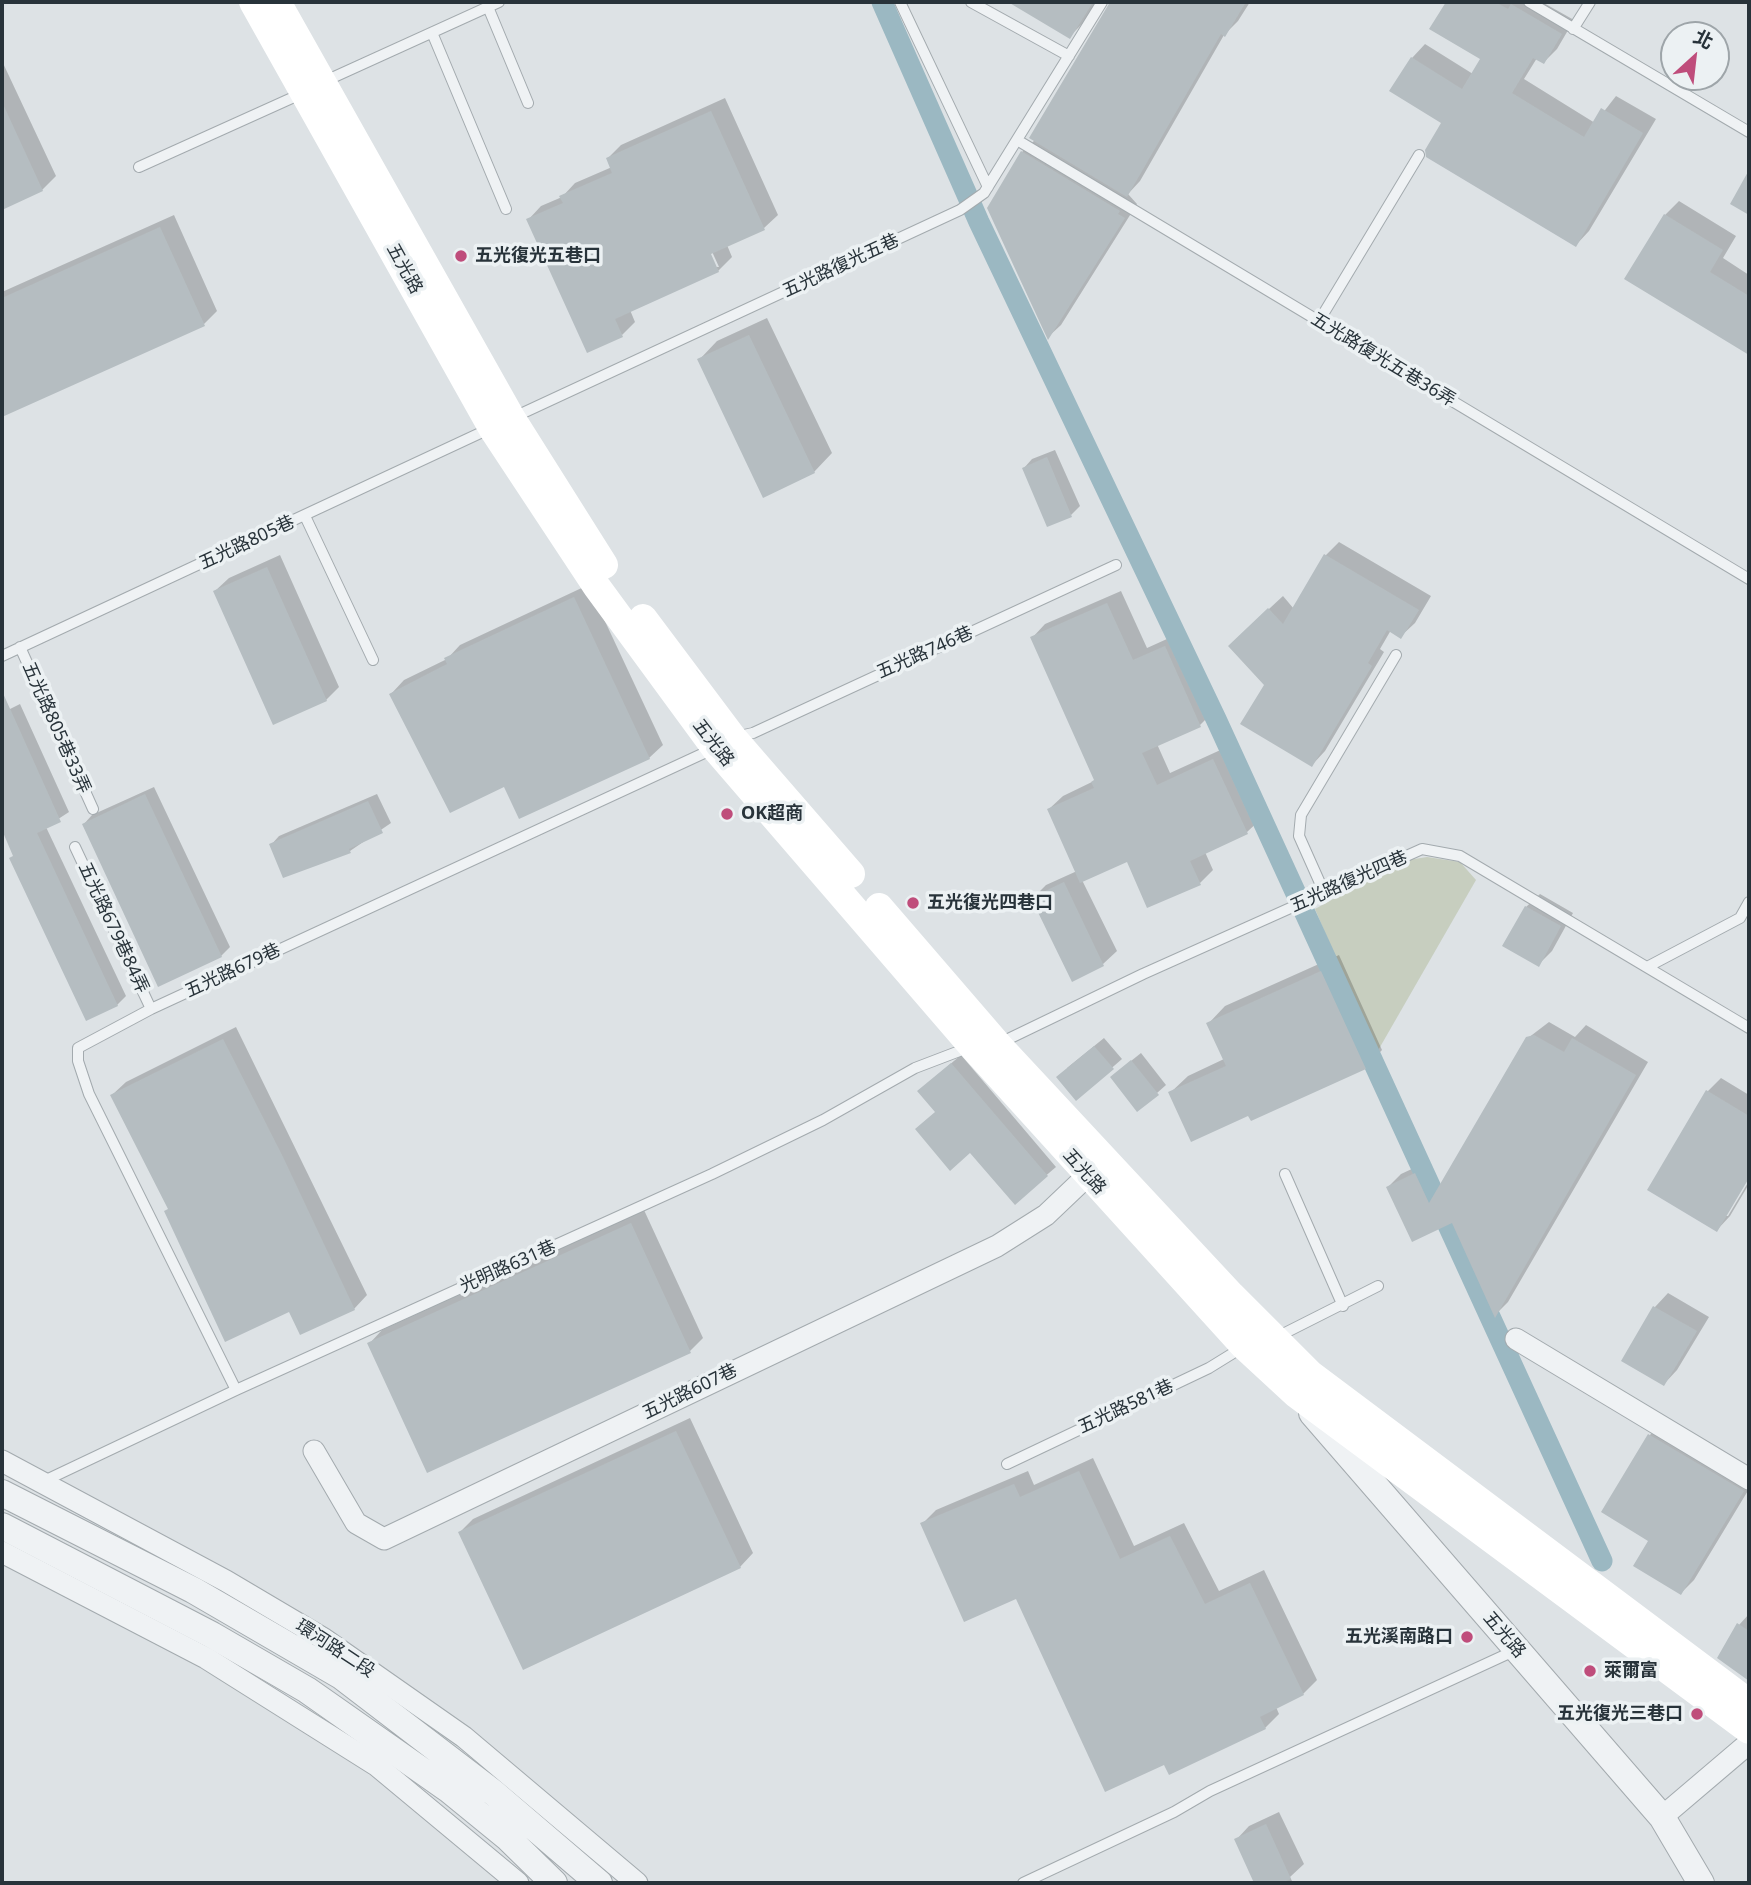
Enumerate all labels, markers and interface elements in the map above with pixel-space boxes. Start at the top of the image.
north arrow [1660,21,1730,91]
text: 北 [1689,23,1718,55]
street label: 五光路復光五巷 [779,230,903,302]
street label: 五光路 [381,240,427,298]
place label: 五光復光五巷口 [475,245,601,267]
marker: 五光復光五巷口 [453,248,469,264]
street label: 五光路復光五巷36弄 [1307,308,1459,412]
street label: 五光路805巷 [196,511,298,575]
street label: 五光路746巷 [874,622,976,684]
street label: 五光路805巷33弄 [17,659,95,797]
street label: 五光路 [688,715,738,771]
place label: OK超商 [741,803,803,825]
marker: OK超商 [719,806,735,822]
street label: 五光路復光四巷 [1287,847,1411,917]
street label: 五光路679巷84弄 [73,859,153,997]
place label: 五光復光四巷口 [927,892,1053,914]
marker: 五光復光四巷口 [905,895,921,911]
street label: 五光路679巷 [182,939,284,1003]
street label: 五光路 [1058,1145,1110,1199]
street label: 光明路631巷 [457,1236,559,1298]
street label: 五光路607巷 [639,1360,741,1424]
street label: 五光路581巷 [1075,1375,1177,1439]
street label: 五光路 [1478,1608,1530,1662]
street label: 環河路二段 [291,1615,379,1683]
place label: 五光溪南路口 [1345,1626,1453,1648]
marker: 五光溪南路口 [1459,1629,1475,1645]
place label: 萊爾富 [1604,1660,1658,1682]
marker: 萊爾富 [1582,1663,1598,1679]
place label: 五光復光三巷口 [1557,1703,1683,1725]
marker: 五光復光三巷口 [1689,1706,1705,1722]

